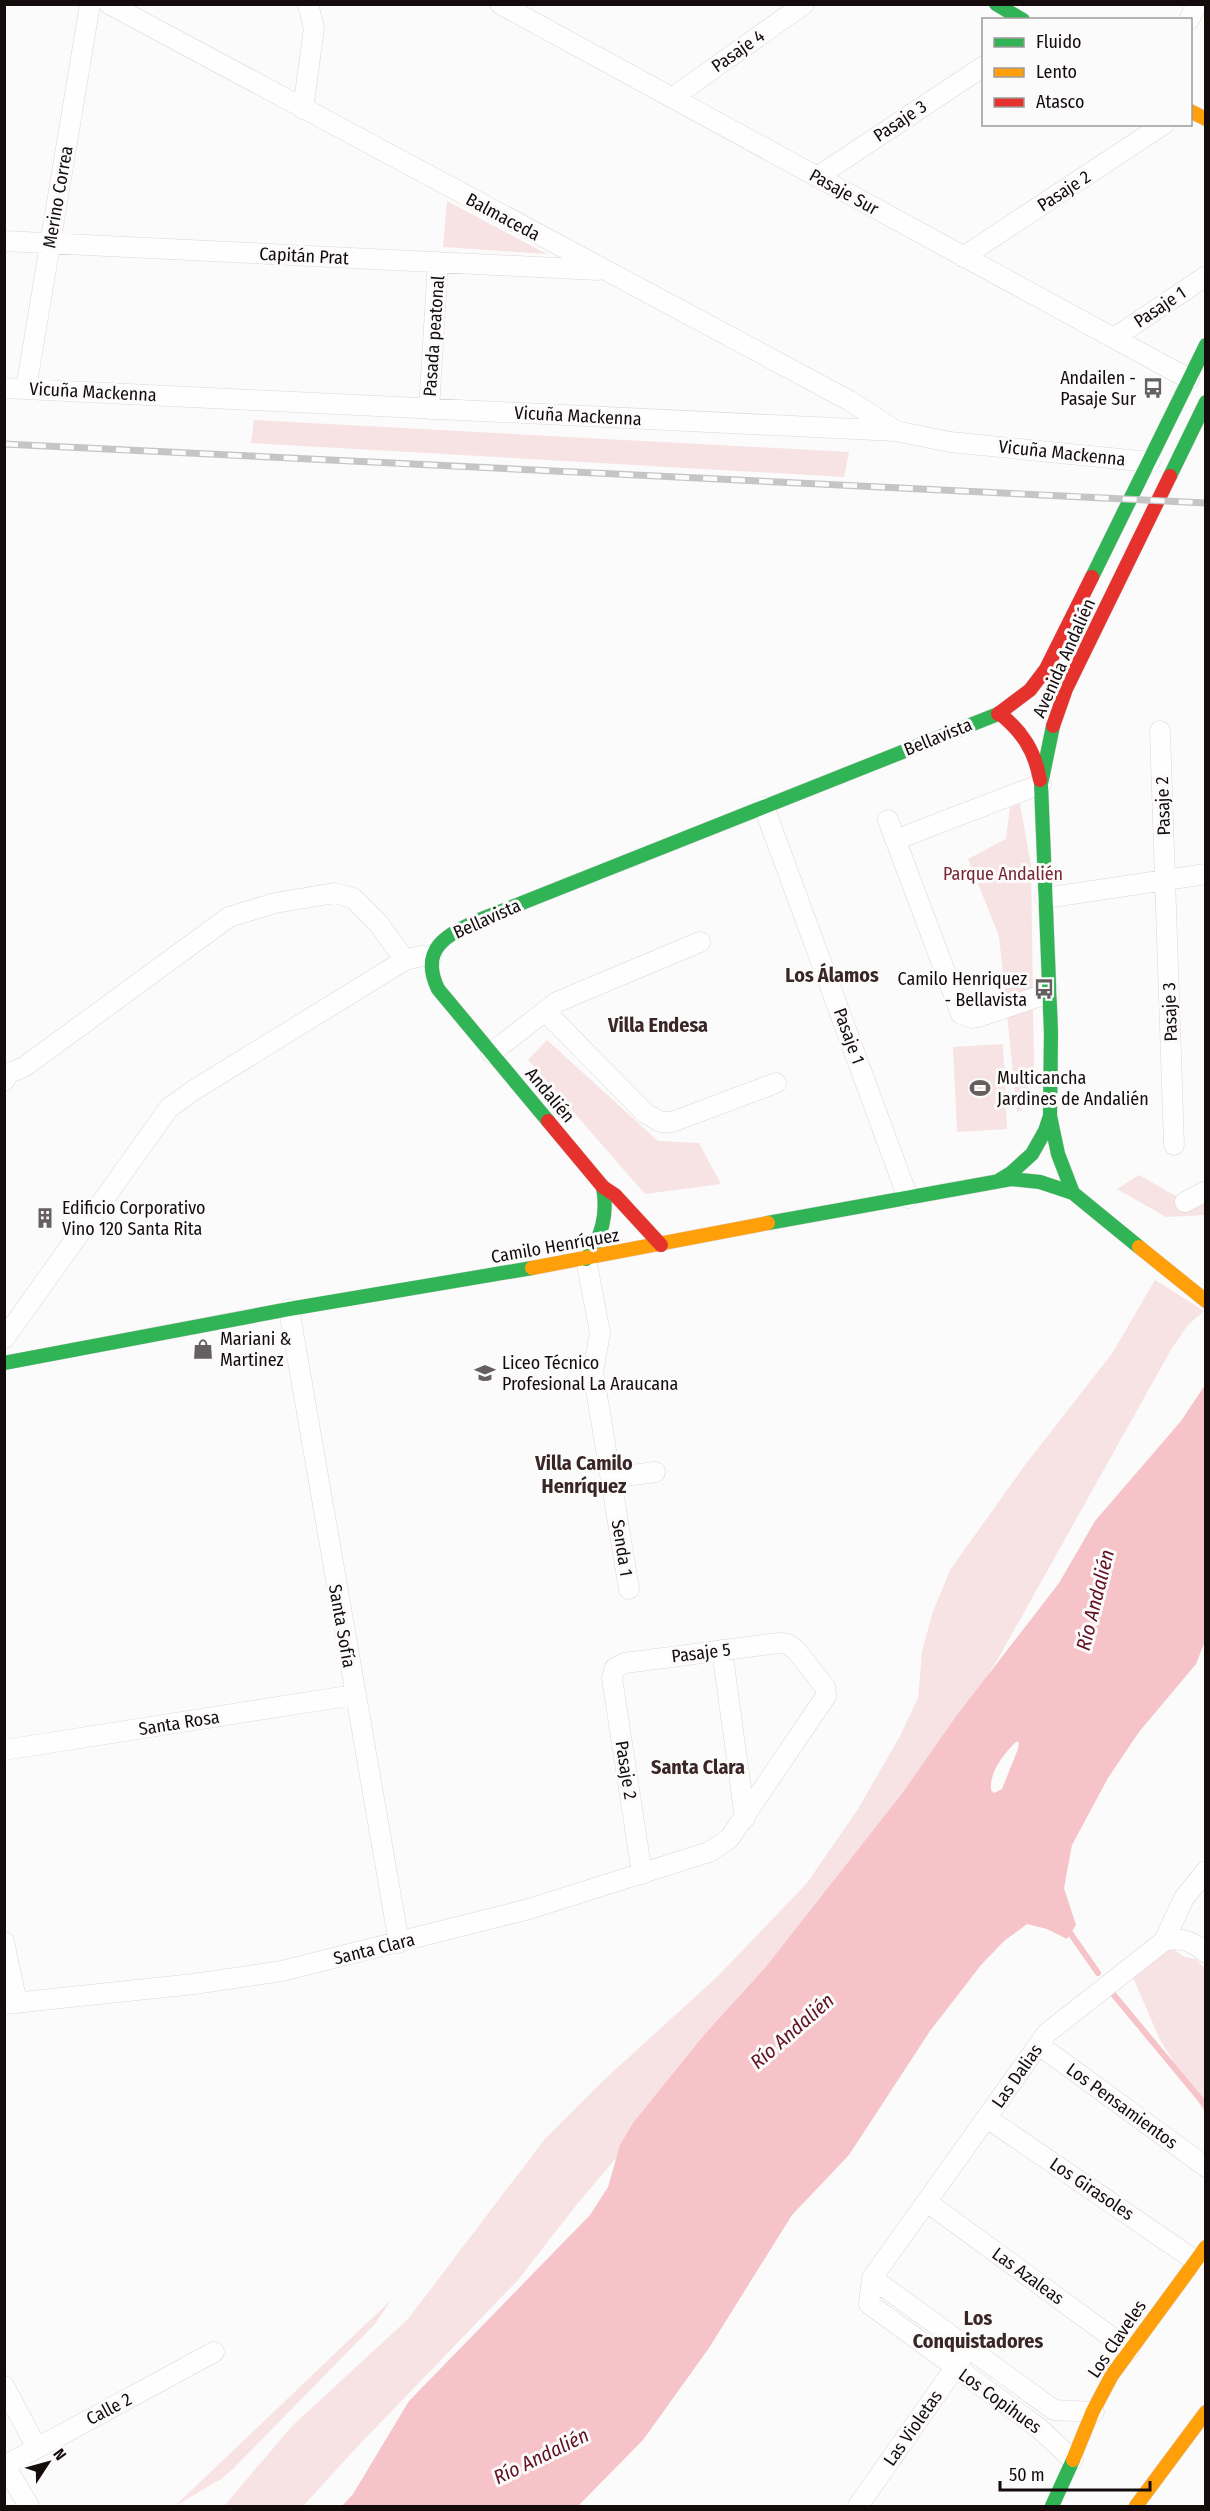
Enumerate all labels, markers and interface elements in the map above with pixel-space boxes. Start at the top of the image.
legend [982,18,1192,126]
street label: Pasaje 4 [707,25,769,77]
text: Fluido [1036,31,1082,53]
text: Lento [1036,61,1077,83]
text: Atasco [1036,91,1084,113]
street label: Pasaje 3 [869,95,931,147]
street label: Merino Correa [38,144,78,250]
street label: Pasaje Sur [806,164,883,220]
street label: Pasaje 2 [1033,166,1095,216]
street label: Balmaceda [462,188,544,246]
street label: Capitán Prat [259,243,349,269]
street label: Pasada peatonal [419,274,449,397]
street label: Pasaje 1 [1130,282,1190,332]
place label: Andailen - Pasaje Sur [1060,367,1137,410]
bus stop icon: Andailen - Pasaje Sur [1141,376,1165,400]
street label: Vicuña Mackenna [29,378,157,406]
street label: Vicuña Mackenna [514,402,642,430]
street label: Vicuña Mackenna [997,435,1127,471]
street label: Avenida Andalién [1028,595,1100,721]
street label: Bellavista [901,713,975,761]
street label: Pasaje 2 [1151,776,1175,836]
park label: Parque Andalién [943,863,1063,885]
street label: Bellavista [450,894,524,944]
district label: Los Álamos [785,962,879,987]
place label: Camilo Henriquez - Bellavista [897,968,1027,1011]
bus stop icon: Camilo Henriquez - Bellavista [1032,977,1056,1001]
street label: Pasaje 3 [1158,982,1182,1042]
street label: Pasaje 1 [829,1005,869,1067]
district label: Villa Endesa [607,1013,708,1037]
street label: Andalién [521,1063,579,1127]
place label: Multicancha Jardines de Andalién [997,1067,1149,1110]
sports icon: Multicancha Jardines de Andalién [968,1076,992,1100]
place label: Edificio Corporativo Vino 120 Santa Rita [62,1197,206,1240]
building icon: Edificio Corporativo Vino 120 Santa Rita [33,1206,57,1230]
street label: Camilo Henríquez [489,1224,621,1268]
place label: Mariani & Martinez [220,1328,292,1371]
shop icon: Mariani & Martinez [191,1337,215,1361]
place label: Liceo Técnico Profesional La Araucana [502,1352,678,1395]
school or university icon: Liceo Técnico Profesional La Araucana [473,1361,497,1385]
district label: Villa Camilo Henríquez [534,1451,633,1498]
street label: Senda 1 [607,1518,637,1578]
water label: Río Andalién [1071,1547,1119,1653]
street label: Santa Sofía [324,1583,360,1670]
street label: Pasaje 5 [670,1638,732,1668]
street label: Santa Rosa [137,1706,221,1740]
street label: Pasaje 2 [611,1739,641,1801]
district label: Santa Clara [651,1755,745,1779]
street label: Santa Clara [331,1928,417,1970]
water label: Río Andalién [745,1988,839,2074]
street label: Las Dalias [987,2040,1047,2112]
street label: Los Pensamientos [1062,2058,1182,2154]
street label: Los Girasoles [1046,2153,1138,2225]
street label: Las Azaleas [988,2243,1068,2310]
street label: Los Claveles [1083,2296,1151,2382]
district label: Los Conquistadores [913,2306,1043,2353]
street label: Los Copihues [954,2364,1046,2439]
street label: Las Violetas [879,2386,947,2470]
street label: Calle 2 [83,2388,135,2430]
water label: Río Andalién [489,2423,593,2489]
north arrow [18,2433,78,2493]
text: N [49,2445,70,2464]
scale bar [1000,2454,1150,2492]
text: 50 m [1009,2464,1045,2486]

